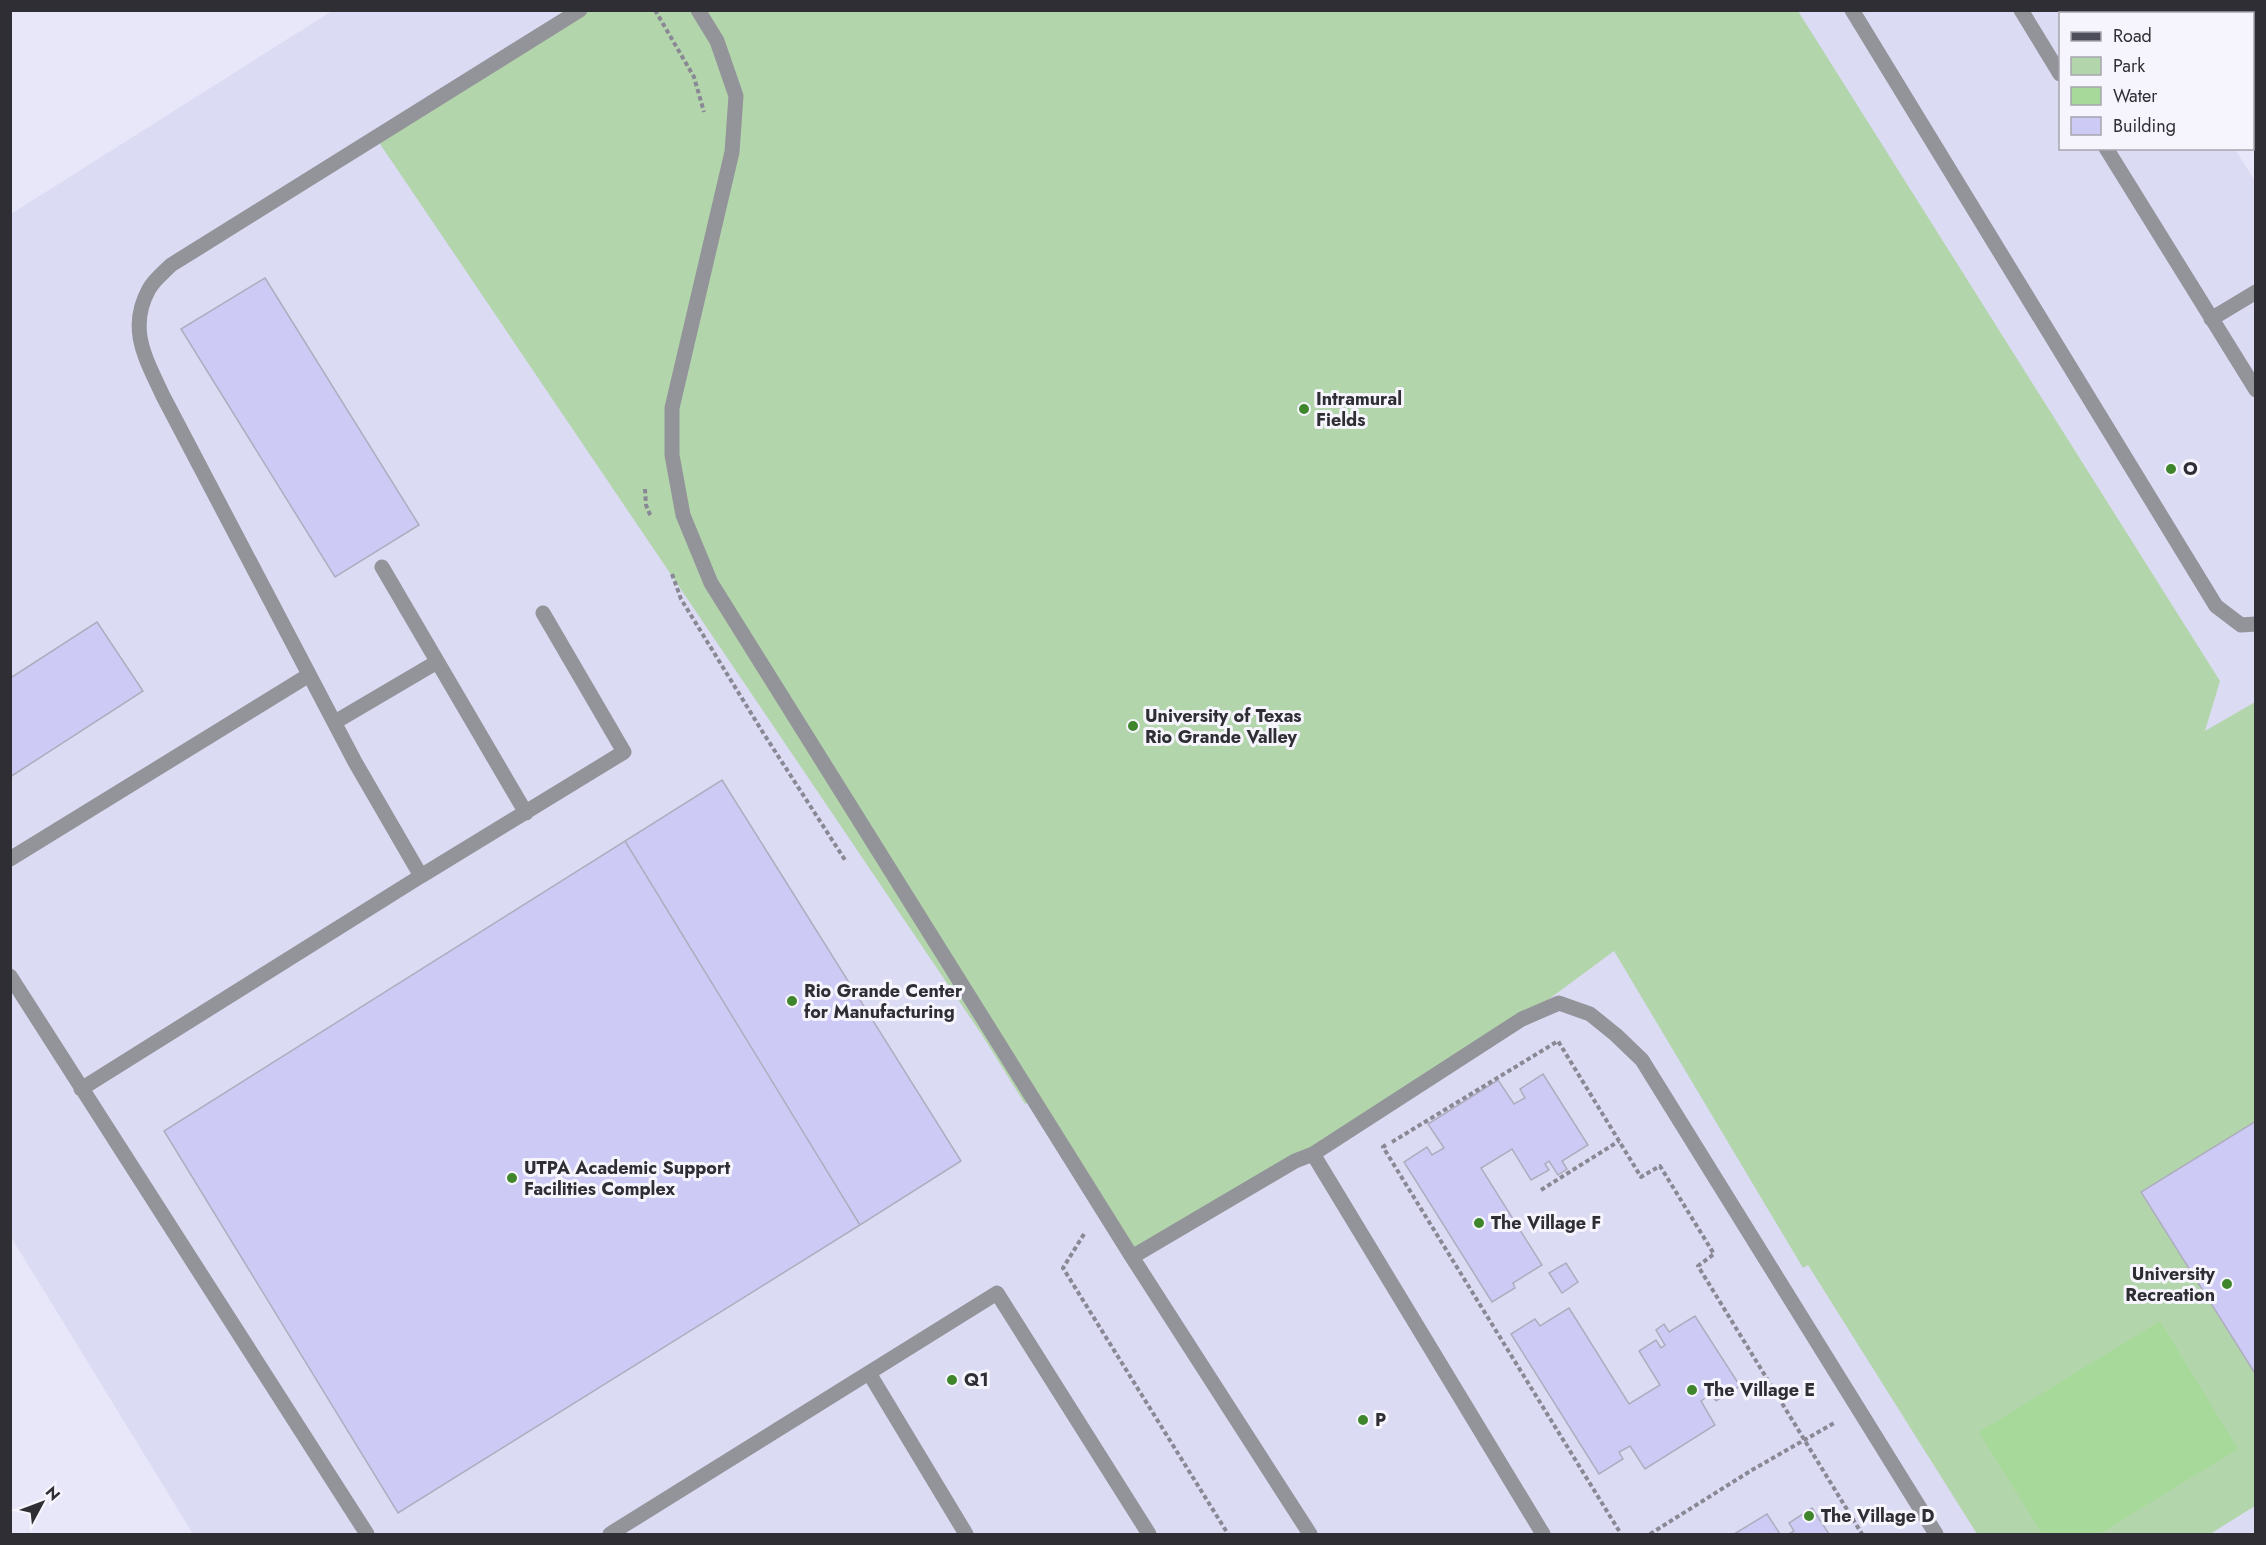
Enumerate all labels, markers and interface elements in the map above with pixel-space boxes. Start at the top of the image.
legend [2059,12,2254,150]
text: Road [2113,23,2152,49]
text: Park [2113,53,2145,79]
text: Water [2113,83,2158,109]
text: Building [2113,113,2176,139]
place label: Intramural Fields [1316,386,1402,433]
marker: Intramural Fields [1297,402,1311,416]
place label: O [2183,456,2198,482]
marker: O [2164,462,2178,476]
place label: University of Texas Rio Grande Valley [1145,703,1302,750]
marker: University of Texas Rio Grande Valley [1126,719,1140,733]
place label: Rio Grande Center for Manufacturing [804,978,963,1025]
marker: Rio Grande Center for Manufacturing [785,994,799,1008]
place label: UTPA Academic Support Facilities Complex [524,1155,730,1202]
marker: UTPA Academic Support Facilities Complex [505,1171,519,1185]
place label: The Village F [1491,1210,1601,1236]
marker: The Village F [1472,1216,1486,1230]
place label: University Recreation [2125,1261,2216,1308]
marker: University Recreation [2220,1277,2234,1291]
place label: Q1 [964,1367,989,1393]
marker: Q1 [945,1373,959,1387]
place label: The Village E [1704,1377,1815,1403]
marker: The Village E [1685,1383,1699,1397]
place label: P [1375,1407,1386,1433]
marker: P [1356,1413,1370,1427]
north arrow [12,1473,72,1533]
text: N [40,1481,66,1506]
place label: The Village D [1821,1503,1935,1529]
marker: The Village D [1802,1509,1816,1523]

